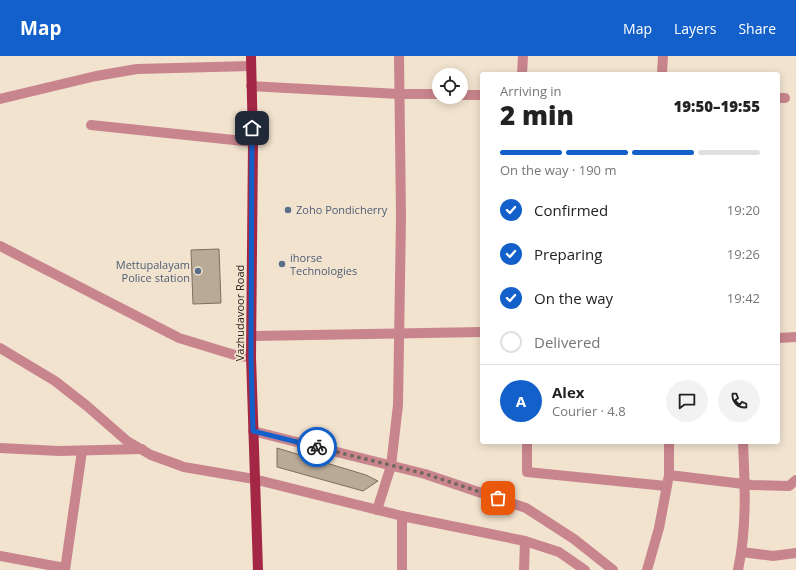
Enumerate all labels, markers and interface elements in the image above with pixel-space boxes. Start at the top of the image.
text: Map [20,15,61,41]
text: Map [623,19,652,38]
text: Layers [674,19,716,38]
text: Share [738,19,776,38]
map controls [432,68,468,104]
button: locate [432,68,468,104]
text: Arriving in [500,82,562,100]
text: 19:50–19:55 [674,96,760,116]
text: 2 min [500,97,574,133]
pin [235,111,269,145]
icon: home [241,117,263,139]
text: On the way · 190 m [500,161,616,179]
icon: check [500,199,522,221]
text: Confirmed [534,200,608,220]
text: 19:20 [727,201,760,219]
place label: Zoho Pondicherry [296,202,388,217]
marker: Zoho Pondicherry [283,205,293,215]
icon: check [500,243,522,265]
text: Preparing [534,244,602,264]
text: 19:26 [727,245,760,263]
place label: ihorse Technologies [290,250,357,278]
place label: Mettupalayam Police station [116,257,190,285]
marker: ihorse Technologies [277,259,287,269]
street label: Vazhudavoor Road [232,265,247,361]
marker: Mettupalayam Police station [193,266,203,276]
icon: check [500,287,522,309]
text: On the way [534,288,613,308]
text: 19:42 [727,289,760,307]
text: Delivered [534,332,601,352]
button: chat [666,380,708,422]
button: phone [718,380,760,422]
text: Alex [552,382,584,402]
text: A [516,391,526,411]
text: Courier · 4.8 [552,402,626,420]
courier [297,427,337,467]
icon: bike [306,436,328,458]
pin [481,481,515,515]
icon: bag [487,487,509,509]

